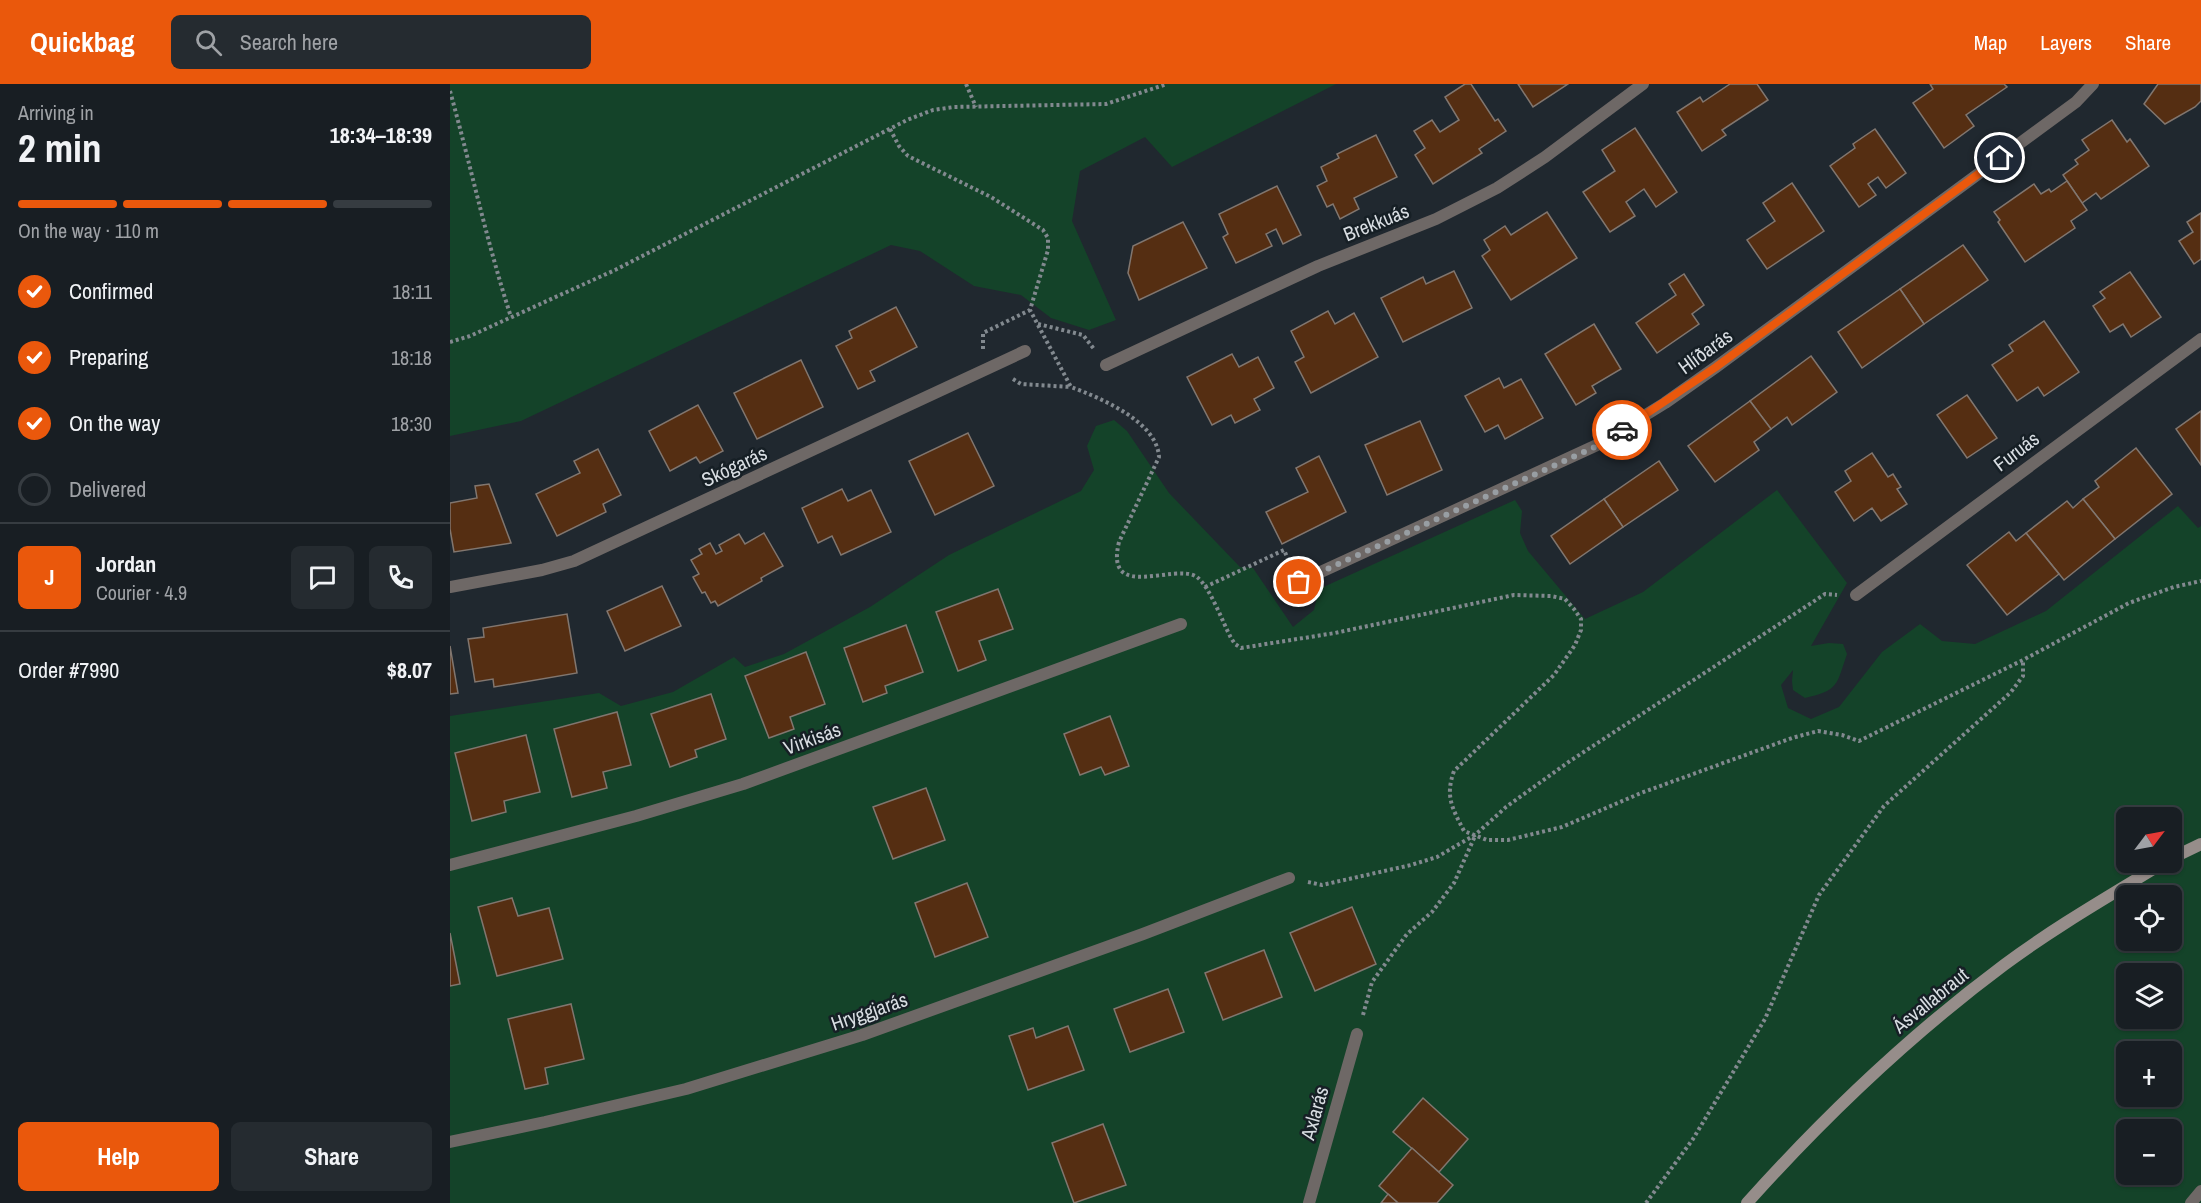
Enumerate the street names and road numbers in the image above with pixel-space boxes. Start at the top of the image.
street label: Brekkuás [1339,197,1413,247]
street label: Hlíðarás [1672,322,1738,380]
street label: Furuás [1987,425,2045,477]
street label: Skógarás [697,439,771,493]
street label: Virkisás [780,715,844,761]
street label: Ásvallabraut [1886,961,1974,1040]
street label: Hryggjarás [827,985,911,1037]
street label: Axlarás [1293,1083,1335,1144]

